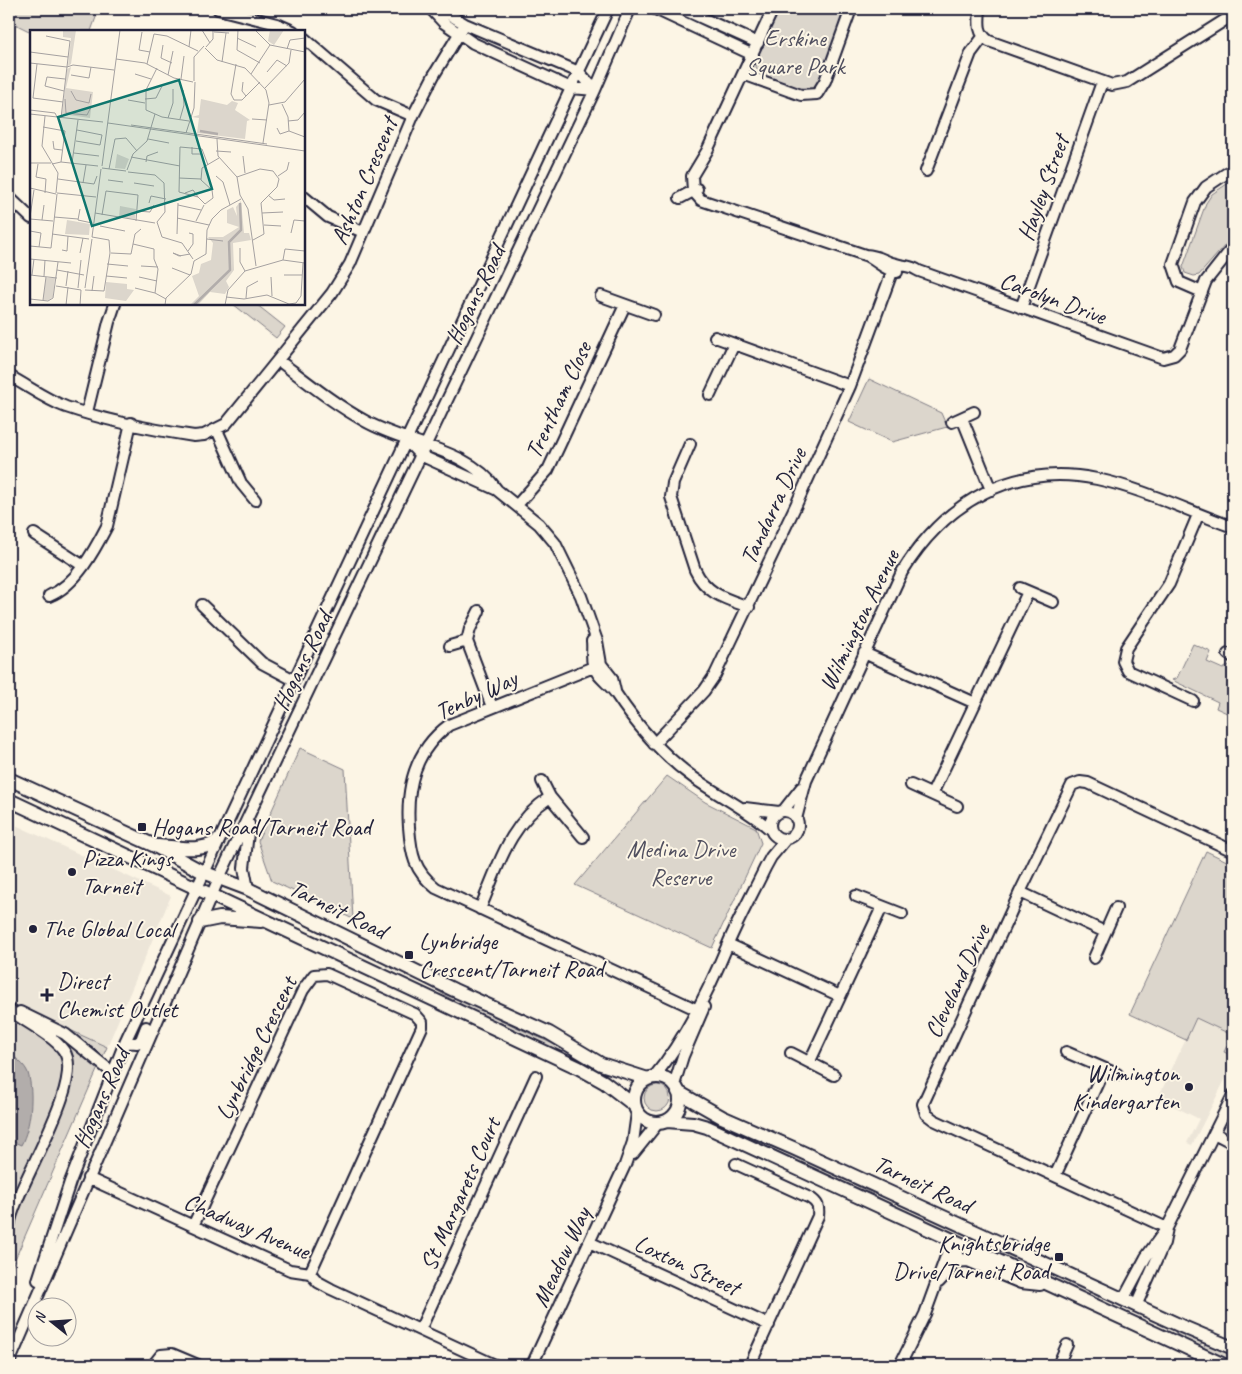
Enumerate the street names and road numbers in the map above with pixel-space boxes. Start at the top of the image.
street label: Ashton Crescent [324,110,405,249]
street label: Hayley Street [1010,128,1077,245]
street label: Hogans Road [438,238,513,349]
street label: Carolyn Drive [996,265,1112,332]
street label: Trentham Close [518,335,599,463]
street label: Tandarra Drive [733,441,814,569]
street label: Wilmington Avenue [812,543,907,695]
street label: Hogans Road [265,604,340,715]
street label: Tenby Way [430,662,523,727]
street label: Tarneit Road [284,873,395,947]
street label: Cleveland Drive [918,917,997,1043]
street label: Lynbridge Crescent [208,970,304,1124]
street label: Hogans Road [66,1040,138,1153]
street label: St Margarets Court [413,1111,508,1275]
street label: Tarneit Road [869,1148,980,1221]
street label: Chadway Avenue [180,1186,316,1267]
street label: Meadow Way [525,1201,598,1312]
street label: Loxton Street [630,1228,747,1304]

